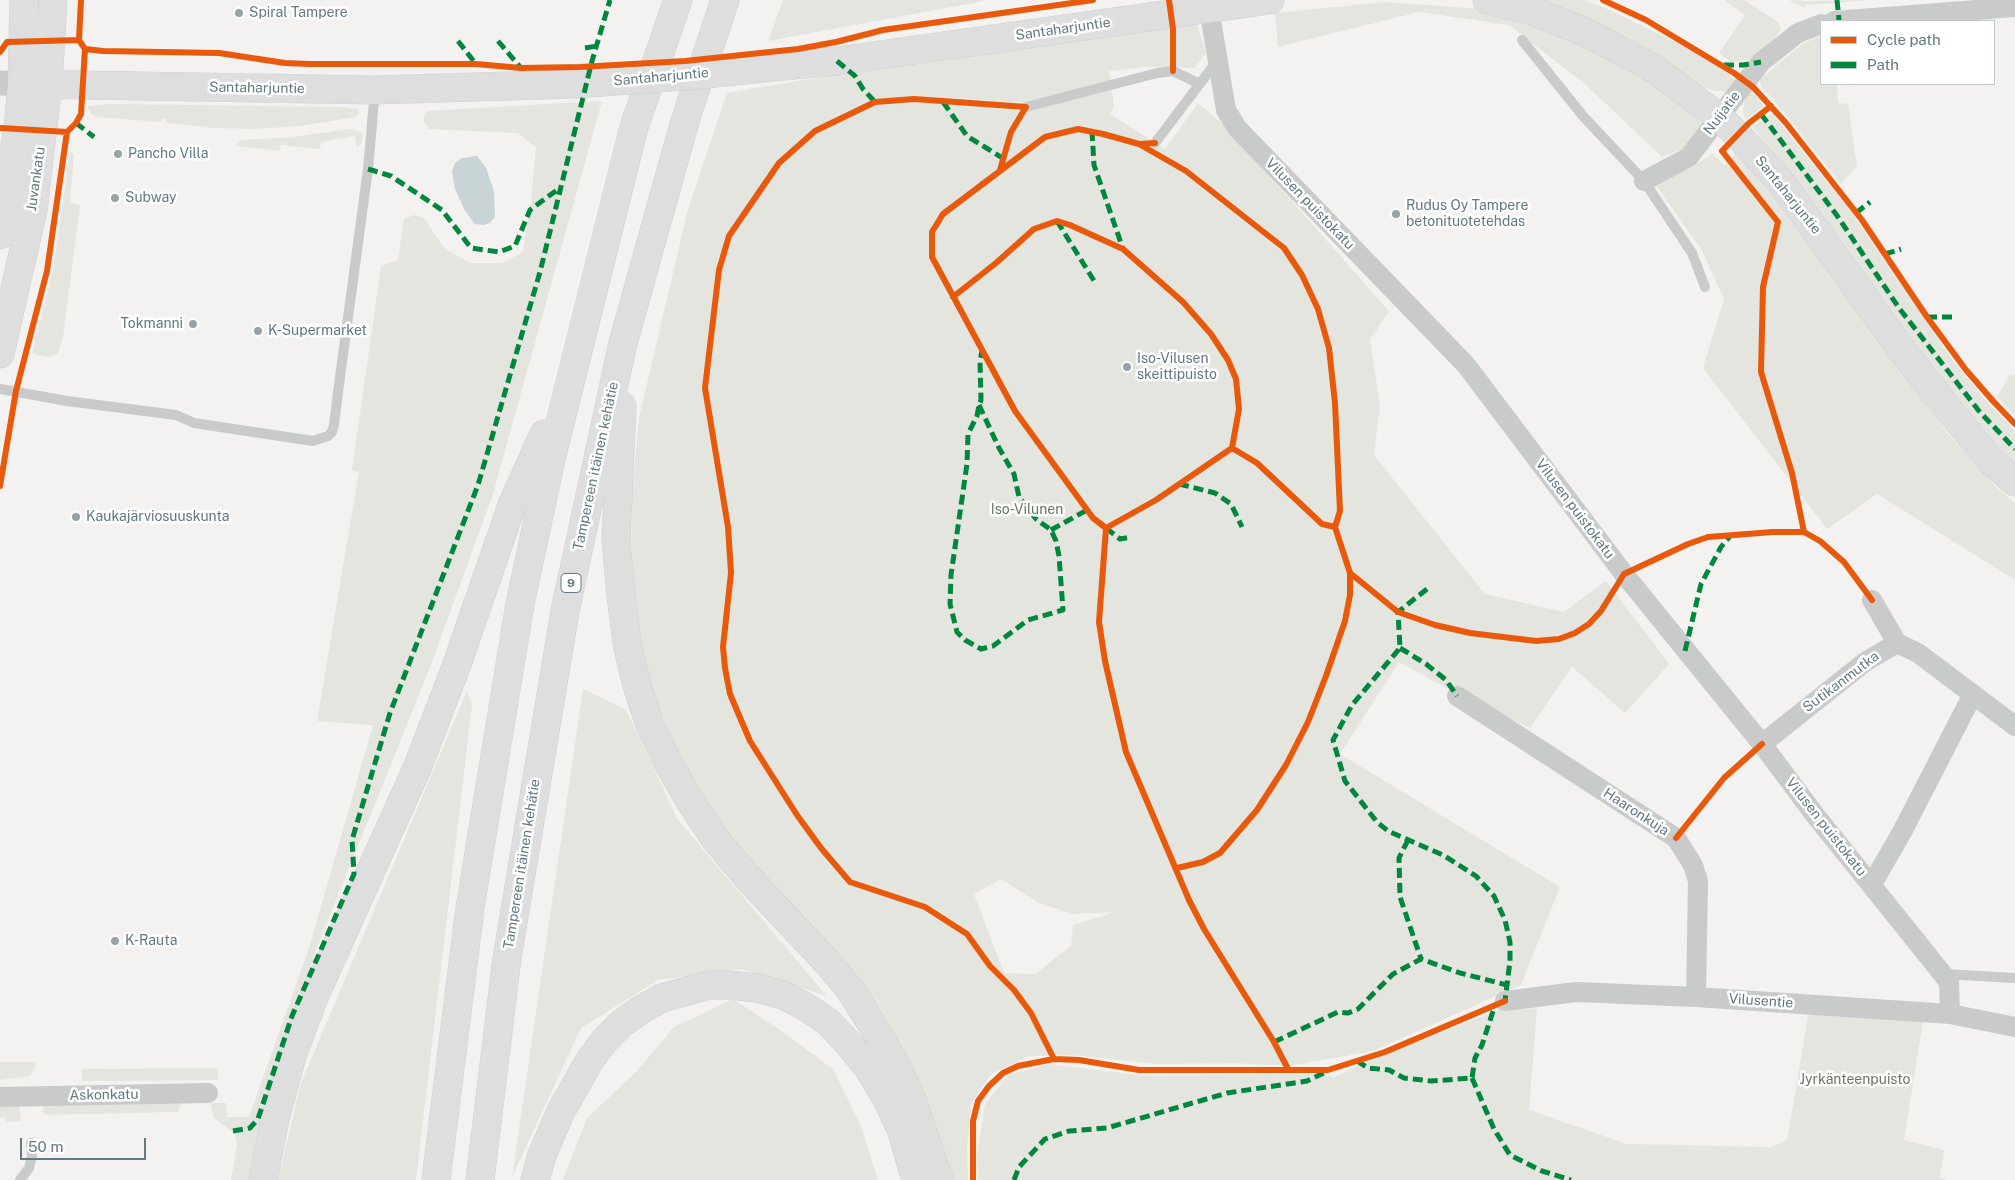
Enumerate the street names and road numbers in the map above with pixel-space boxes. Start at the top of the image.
street label: Santaharjuntie [1014,14,1112,44]
street label: Santaharjuntie [613,64,709,90]
street label: Santaharjuntie [209,79,305,97]
street label: Nuijatie [1700,88,1744,138]
street label: Juvankatu [23,146,49,212]
street label: Santaharjuntie [1751,153,1825,237]
street label: Vilusen puistokatu [1262,155,1358,253]
street label: Tampereen itäinen kehätie [570,380,622,552]
street label: Vilusen puistokatu [1532,456,1618,562]
road number: 9 [561,574,581,592]
street label: Sutikanmutka [1800,648,1882,716]
street label: Vilusen puistokatu [1782,774,1870,880]
street label: Tampereen itäinen kehätie [500,778,544,950]
street label: Haaronkuja [1600,785,1672,839]
street label: Vilusentie [1728,990,1794,1012]
street label: Askonkatu [69,1086,139,1104]

